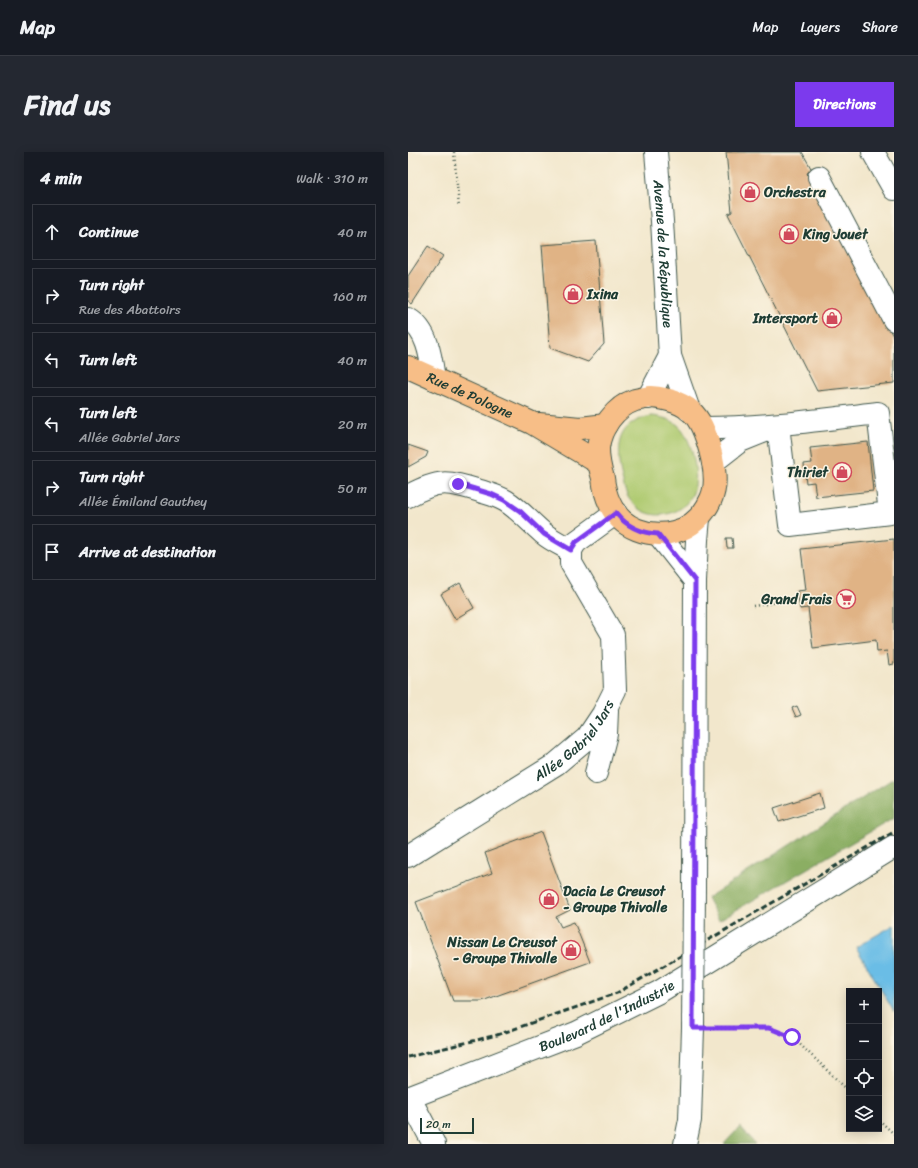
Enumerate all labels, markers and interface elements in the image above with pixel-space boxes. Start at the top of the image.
text: Map [20,11,55,44]
text: Map [753,15,778,40]
text: Layers [800,15,840,40]
text: Share [862,15,898,40]
text: Find us [24,80,111,129]
button: Directions [795,82,894,127]
text: 4 min [40,163,82,193]
text: Walk · 310 m [296,167,368,190]
street label: Avenue de la République [646,178,681,329]
place label: Orchestra [763,180,827,205]
shop icon: Orchestra [739,181,761,203]
text: Continue [79,219,139,245]
icon: ahead [41,221,63,243]
text: 40 m [337,221,367,244]
place label: King Jouet [802,222,869,247]
shop icon: King Jouet [778,223,800,245]
text: Turn right [79,272,144,298]
place label: Ixina [586,282,619,307]
shop icon: Ixina [562,283,584,305]
icon: right [41,285,63,307]
text: 160 m [332,285,367,308]
text: Rue des Abattoirs [79,298,181,321]
place label: Intersport [752,306,819,331]
shop icon: Intersport [821,307,843,329]
text: Turn left [79,347,137,373]
icon: left [41,349,63,371]
text: 40 m [337,349,367,372]
street label: Rue de Pologne [423,365,518,426]
text: Turn left [79,400,137,426]
icon: left [41,413,63,435]
text: 20 m [338,413,367,436]
text: Allée Gabriel Jars [79,426,180,449]
place label: Thiriet [787,460,829,485]
shop icon: Thiriet [831,461,853,483]
text: Turn right [79,464,144,490]
route end [449,475,467,493]
icon: right [41,477,63,499]
text: 50 m [337,477,367,500]
text: Allée Émiland Gauthey [79,490,207,513]
text: Arrive at destination [79,539,216,565]
icon: arrive [41,541,63,563]
place label: Grand Frais [760,587,833,612]
supermarket icon: Grand Frais [835,588,857,610]
street label: Allée Gabriel Jars [528,695,621,788]
place label: Dacia Le Creusot - Groupe Thivolle [563,879,668,920]
shop icon: Dacia Le Creusot - Groupe Thivolle [538,888,560,910]
place label: Nissan Le Creusot - Groupe Thivolle [446,930,558,971]
shop icon: Nissan Le Creusot - Groupe Thivolle [560,939,582,961]
street label: Boulevard de l'Industrie [535,973,680,1059]
map controls [846,988,882,1132]
button: + [846,988,882,1024]
button: − [846,1024,882,1060]
route start [783,1028,801,1046]
button: locate [846,1060,882,1096]
button: layers [846,1096,882,1132]
text: 20 m [426,1115,451,1134]
scale bar [420,1116,474,1135]

